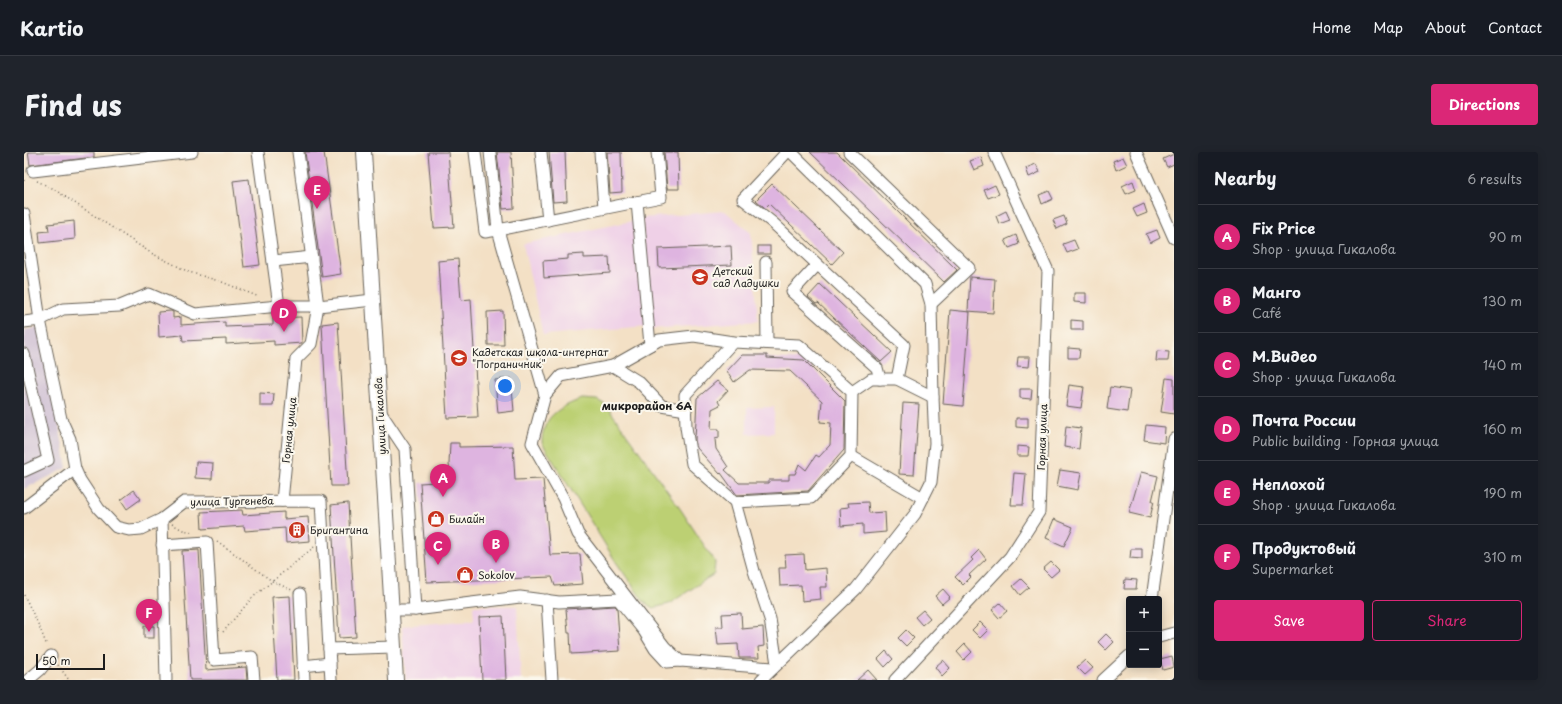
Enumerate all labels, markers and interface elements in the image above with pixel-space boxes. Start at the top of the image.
text: Kartio [20,14,83,42]
text: Home [1312,17,1351,38]
text: Map [1373,17,1403,38]
text: About [1425,17,1466,38]
text: Contact [1488,17,1542,38]
text: Find us [24,83,122,126]
button: Directions [1431,84,1538,125]
text: Nearby [1214,165,1276,191]
text: 6 results [1467,169,1522,188]
pin: E [304,176,330,209]
text: Fix Price [1252,216,1315,239]
text: A [1222,227,1232,246]
text: 90 m [1489,227,1522,246]
text: Shop · улица Гикалова [1252,239,1396,258]
place label: Детский сад Ладушки [712,263,779,291]
school or university icon: Детский сад Ладушки [690,267,710,287]
text: Манго [1252,280,1301,303]
text: B [1223,291,1231,310]
text: 130 m [1483,291,1522,310]
pin: D [271,299,297,332]
text: Café [1252,303,1281,322]
place label: Кадетская школа-интернат "Пограничник" [472,344,609,371]
text: М.Видео [1252,344,1317,367]
school or university icon: Кадетская школа-интернат "Пограничник" [449,348,469,368]
text: C [1222,355,1232,374]
text: 140 m [1483,355,1522,374]
text: Shop · улица Гикалова [1252,367,1396,386]
street label: улица Гикалова [370,376,389,455]
your location [495,376,515,396]
street label: Горная улица [278,396,299,464]
district label: микрорайон 6А [602,397,692,414]
street label: Горная улица [1033,403,1050,470]
text: Почта России [1252,408,1356,431]
text: D [1222,419,1232,438]
text: 160 m [1483,419,1522,438]
text: Public building · Горная улица [1252,431,1439,450]
pin: A [430,464,456,497]
text: Неплохой [1252,472,1325,495]
text: E [1223,483,1231,502]
text: 190 m [1483,483,1522,502]
street label: улица Тургенева [190,492,275,510]
text: Shop · улица Гикалова [1252,495,1396,514]
shop icon: Билайн [426,509,446,529]
place label: Билайн [449,511,485,526]
building icon: Бригантина [287,520,307,540]
place label: Бригантина [310,522,369,537]
pin: B [483,530,509,563]
pin: C [425,532,451,565]
text: Продуктовый [1252,536,1356,559]
text: F [1223,547,1231,566]
text: 310 m [1483,547,1522,566]
text: Supermarket [1252,559,1334,578]
shop icon: Sokolov [455,565,475,585]
place label: Sokolov [478,567,515,582]
map controls [1126,596,1162,668]
button: + [1126,596,1162,632]
pin: F [136,599,162,632]
button: Save [1214,600,1364,641]
button: Share [1372,600,1522,641]
button: − [1126,632,1162,668]
scale bar [36,652,105,671]
text: 50 m [42,652,71,669]

